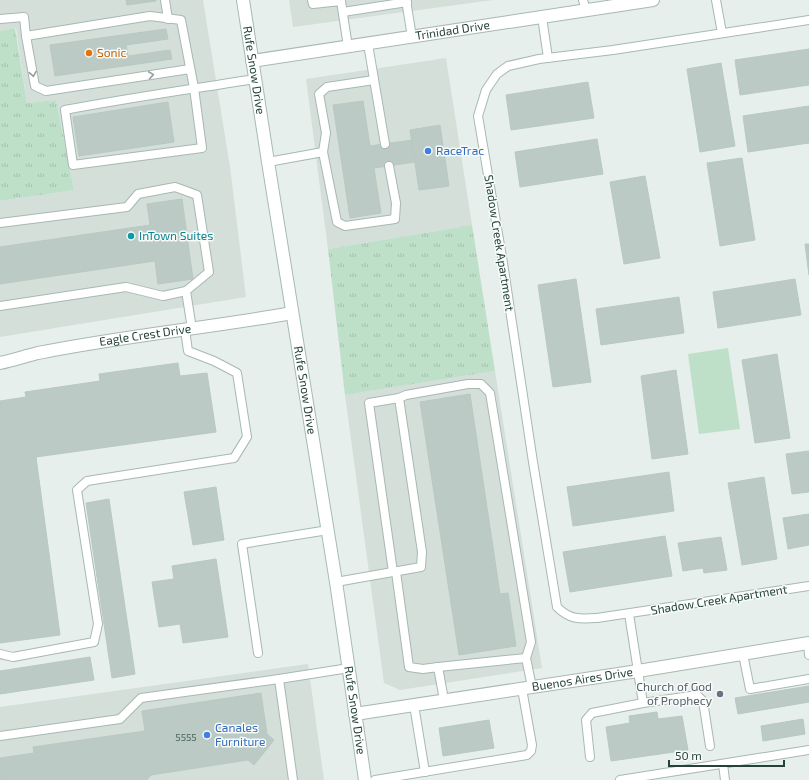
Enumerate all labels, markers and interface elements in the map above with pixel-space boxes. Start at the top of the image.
street label: Trinidad Drive [414,17,491,42]
street label: Rufe Snow Drive [241,25,269,115]
place label: Sonic [97,45,126,59]
marker: Sonic [84,48,94,58]
one-way arrow [28,71,36,77]
one-way arrow [148,71,154,80]
place label: RaceTrac [436,143,484,157]
marker: RaceTrac [423,146,433,156]
street label: Shadow Creek Apartment [482,174,518,312]
place label: InTown Suites [139,228,213,242]
marker: InTown Suites [126,231,136,241]
street label: Eagle Crest Drive [98,321,192,348]
street label: Rufe Snow Drive [292,345,320,435]
street label: Shadow Creek Apartment [650,581,788,617]
street label: Buenos Aires Drive [531,664,634,693]
street label: Rufe Snow Drive [342,665,369,755]
place label: Church of God of Prophecy [636,679,713,707]
marker: Church of God of Prophecy [715,689,725,699]
place label: Canales Furniture [215,720,265,748]
marker: Canales Furniture [202,730,212,740]
house number: 5555 [175,731,197,743]
scale bar [669,742,784,768]
text: 50 m [675,748,702,762]

